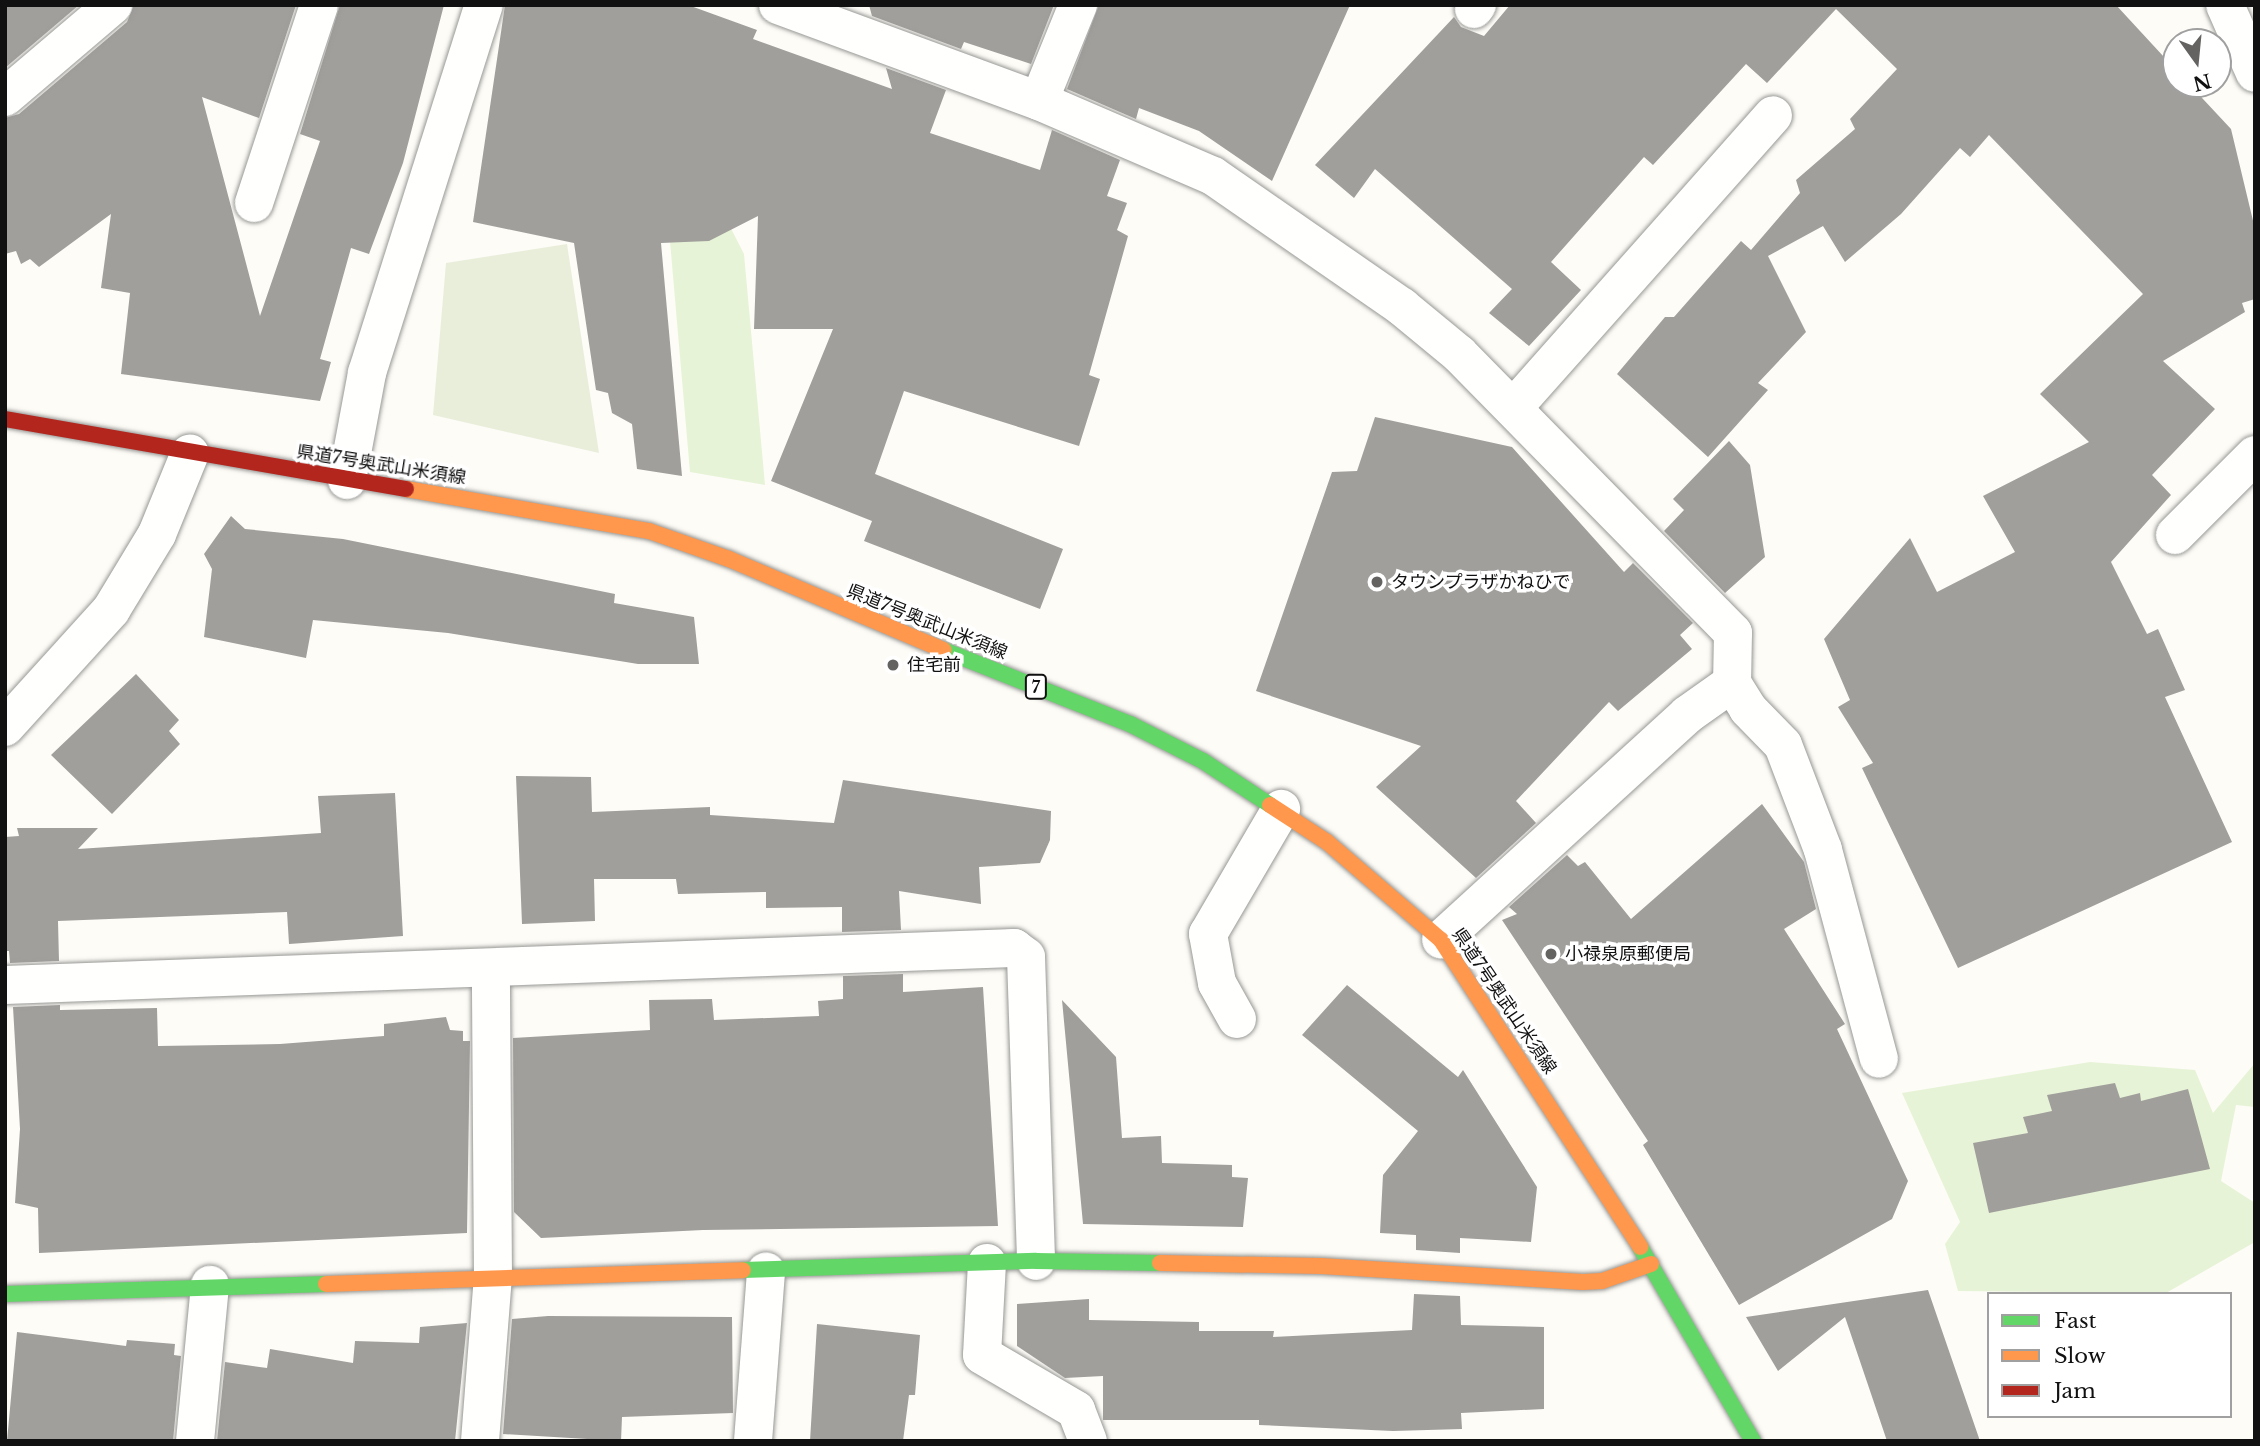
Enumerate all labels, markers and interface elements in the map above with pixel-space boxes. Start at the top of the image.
north arrow [2162,28,2232,98]
text: N [2190,68,2214,95]
street label: 県道7号奥武山米須線 [295,441,467,489]
place label: タウンプラザかねひで [1391,571,1571,593]
marker: タウンプラザかねひで [1369,574,1385,590]
street label: 県道7号奥武山米須線 [844,580,1010,664]
place label: 住宅前 [907,654,961,676]
marker: 住宅前 [885,657,901,673]
road number: 7 [1024,674,1048,700]
street label: 県道7号奥武山米須線 [1447,924,1561,1078]
place label: 小禄泉原郵便局 [1565,943,1691,965]
marker: 小禄泉原郵便局 [1543,946,1559,962]
legend [1987,1292,2232,1418]
text: Fast [2054,1308,2096,1334]
text: Slow [2054,1343,2106,1369]
text: Jam [2054,1378,2096,1404]

